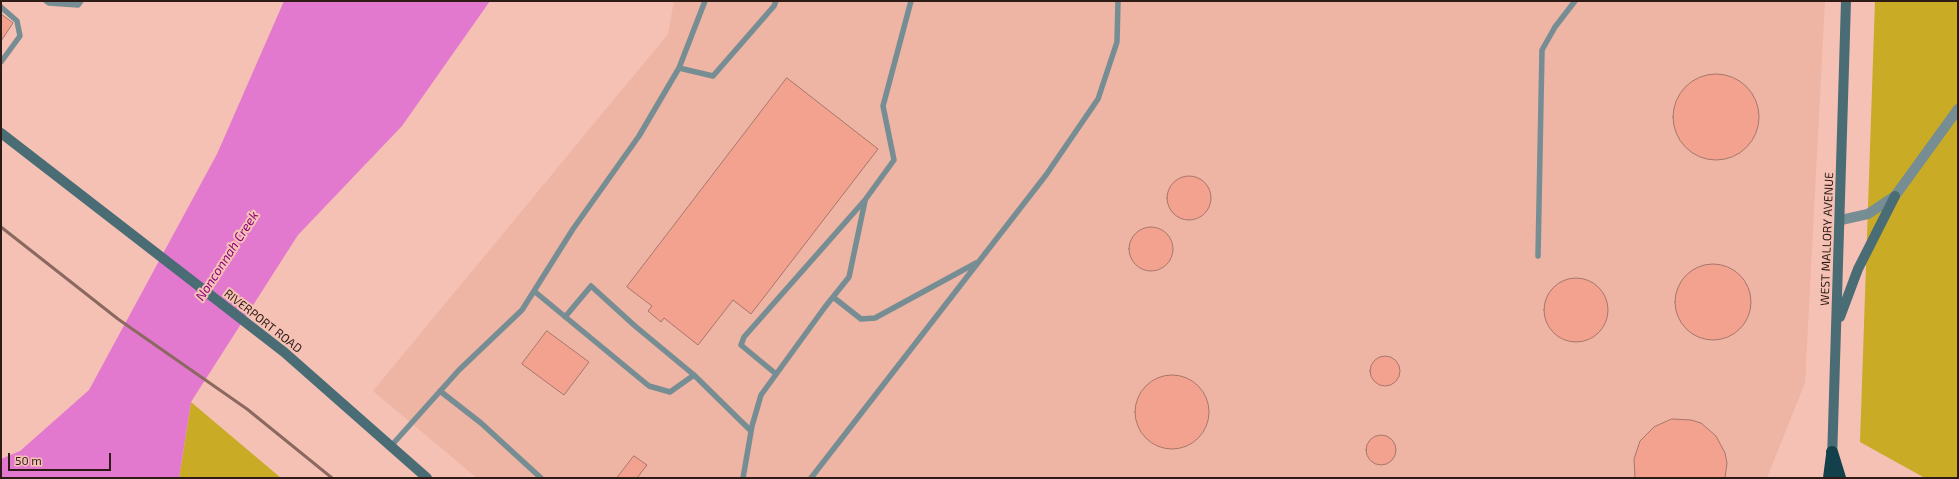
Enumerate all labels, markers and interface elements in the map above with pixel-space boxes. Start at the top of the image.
street label: WEST MALLORY AVENUE [1817,172,1837,306]
water label: Nonconnah Creek [192,208,262,304]
street label: RIVERPORT ROAD [221,286,305,356]
scale bar [10,445,113,471]
text: 50 m [15,453,42,467]

